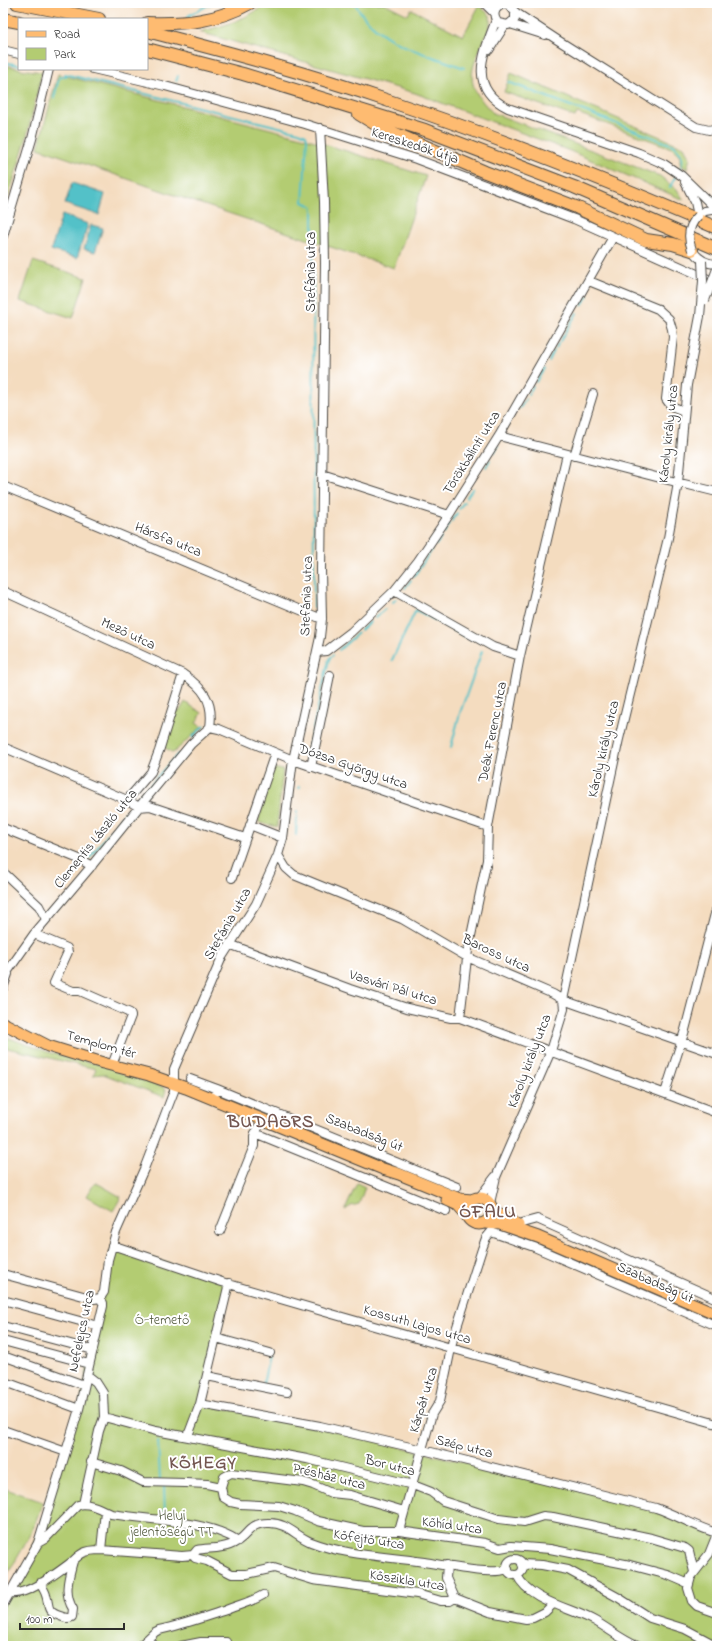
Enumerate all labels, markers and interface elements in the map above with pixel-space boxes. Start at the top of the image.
legend [18,18,148,70]
text: Road [54,26,80,44]
text: Park [54,46,76,64]
street label: Kereskedők útja [369,122,461,170]
street label: Stefánia utca [301,232,322,312]
street label: Károly király utca [653,384,686,484]
street label: Törökbálinti utca [438,407,506,499]
street label: Hársfa utca [131,517,205,563]
street label: Stefánia utca [295,555,319,637]
street label: Mező utca [97,612,159,656]
street label: Deák Ferenc utca [473,680,513,785]
street label: Károly király utca [583,698,626,800]
street label: Dózsa György utca [294,738,410,796]
street label: Clementis László utca [49,785,143,893]
street label: Stefánia utca [199,884,257,964]
street label: Baross utca [458,929,533,979]
street label: Vasvári Pál utca [346,964,439,1011]
street label: Károly király utca [502,1011,558,1111]
street label: Templom tér [64,1025,139,1065]
street label: Szabadság út [322,1108,406,1159]
district label: BUDAÖRS [226,1110,315,1136]
district label: ÓFALU [459,1200,517,1226]
street label: Szabadság út [613,1257,697,1310]
street label: Nefelejcs utca [63,1288,101,1374]
street label: Kossuth Lajos utca [361,1300,473,1350]
park label: Ó-temető [135,1310,189,1331]
street label: Kárpát utca [404,1365,444,1435]
street label: Szép utca [433,1430,495,1464]
street label: Bor utca [362,1449,417,1482]
district label: KŐHEGY [169,1451,237,1477]
street label: Présház utca [290,1458,368,1496]
park label: Helyi jelentőségű TT [128,1506,214,1544]
street label: Kőhíd utca [421,1511,483,1541]
street label: Kőfejtő utca [332,1524,406,1556]
street label: Kőszikla utca [368,1565,446,1597]
scale bar [20,1605,124,1631]
text: 100 m [26,1611,53,1629]

